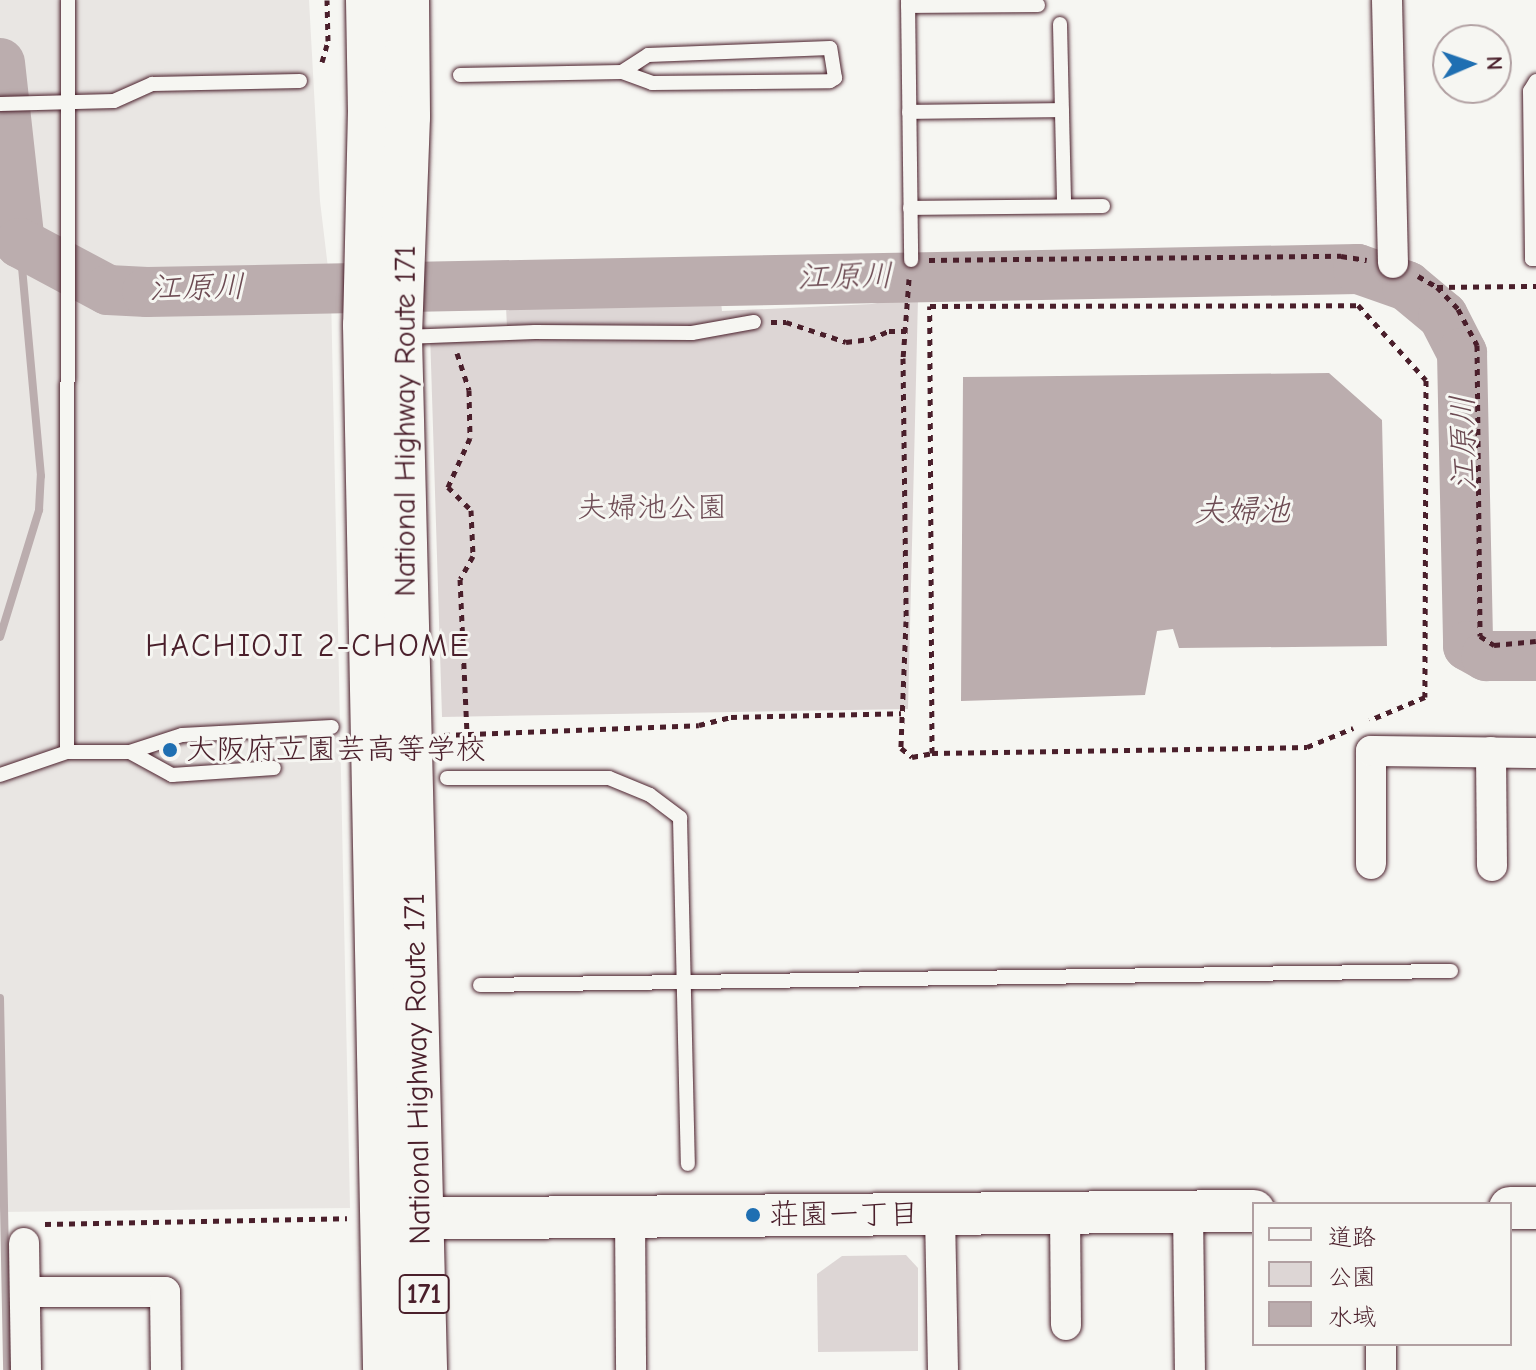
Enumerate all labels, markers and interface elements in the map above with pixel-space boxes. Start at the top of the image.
north arrow [1432,24,1512,104]
text: N [1481,56,1507,71]
street label: National Highway Route 171 [388,245,424,597]
water label: 江原川 [797,257,893,297]
water label: 江原川 [149,268,245,308]
water label: 江原川 [1444,395,1484,491]
park label: 夫婦池公園 [577,490,727,526]
water label: 夫婦池 [1194,492,1290,530]
district label: HACHIOJI 2-CHOME [145,627,471,665]
place label: 大阪府立園芸高等学校 [186,732,486,768]
marker: 大阪府立園芸高等学校 [161,741,179,759]
street label: National Highway Route 171 [397,893,439,1245]
place label: 荘園一丁目 [769,1197,919,1233]
legend [1252,1202,1512,1346]
marker: 荘園一丁目 [744,1206,762,1224]
text: 道路 [1328,1223,1376,1251]
text: 公園 [1328,1263,1376,1291]
road number: 171 [398,1270,450,1318]
text: 水域 [1328,1303,1376,1331]

